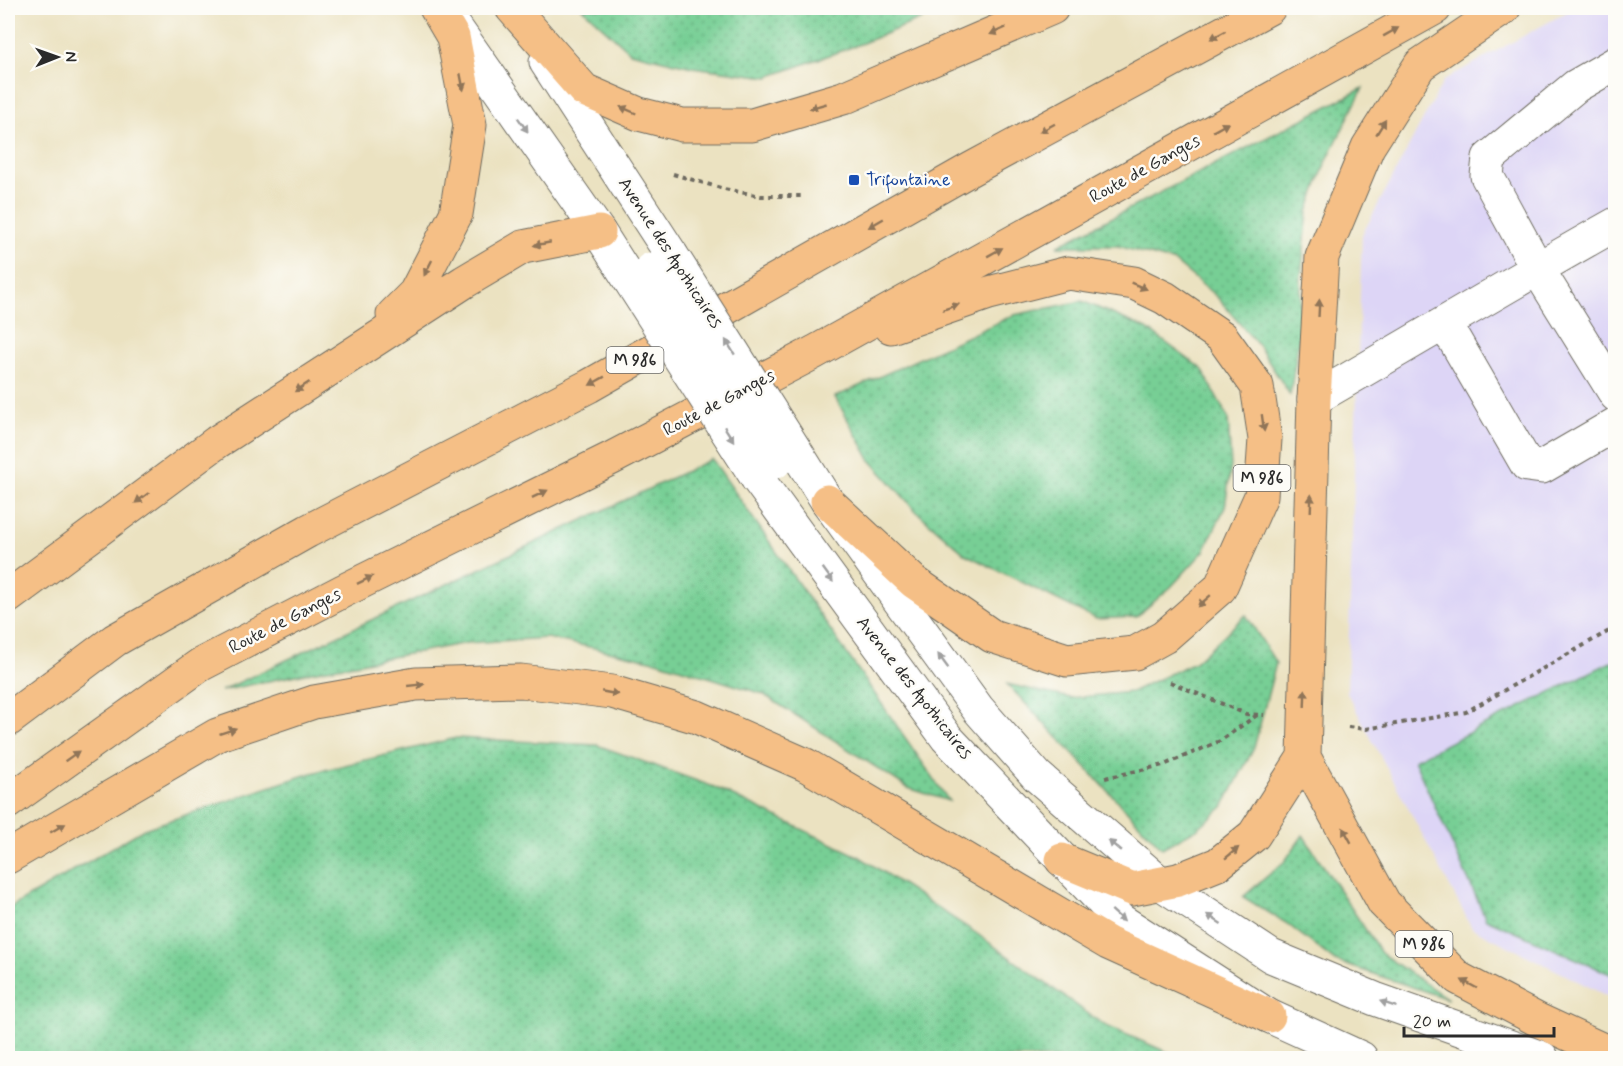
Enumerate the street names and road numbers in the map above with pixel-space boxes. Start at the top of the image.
street label: Route de Ganges [1085,129,1205,210]
street label: Avenue des Apothicaires [611,173,728,334]
road number: M 986 [606,347,664,373]
street label: Route de Ganges [659,363,779,443]
road number: M 986 [1234,465,1290,491]
street label: Route de Ganges [225,582,346,661]
street label: Avenue des Apothicaires [850,611,977,765]
road number: M 986 [1396,931,1452,957]

